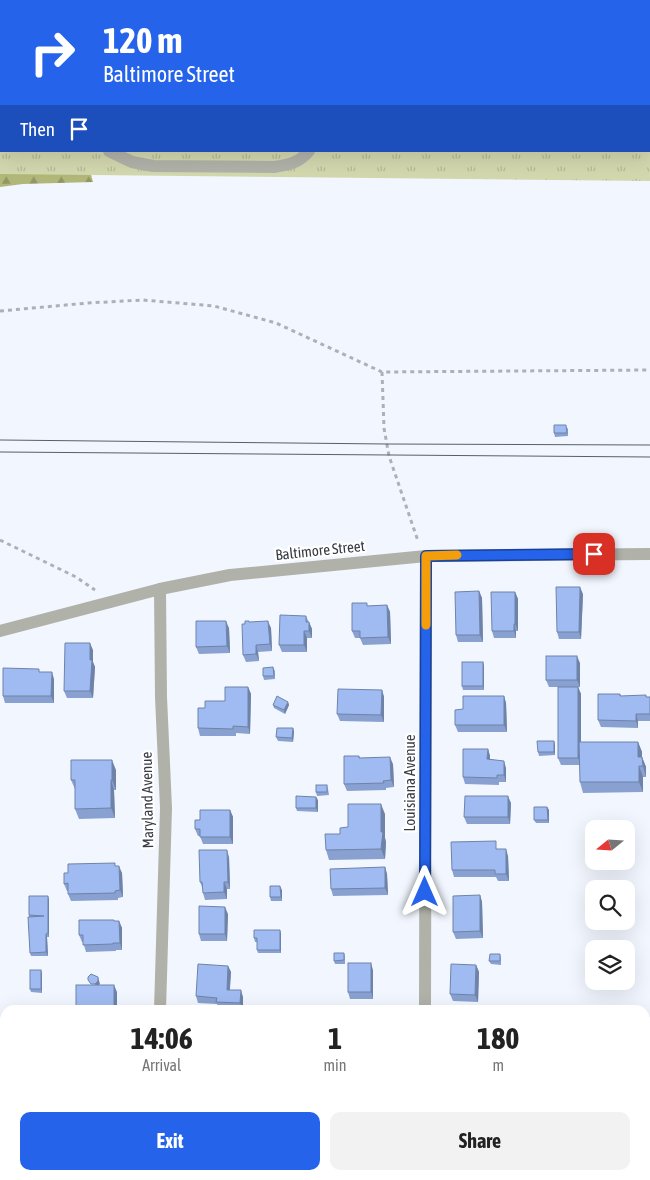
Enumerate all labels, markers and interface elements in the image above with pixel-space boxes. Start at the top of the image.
icon: right [20,20,85,85]
text: 120 m [103,20,182,60]
text: Baltimore Street [103,61,235,87]
icon: arrive [65,115,93,143]
text: Then [20,118,55,140]
pin [573,533,615,575]
street label: Baltimore Street [274,537,366,563]
icon: arrive [580,540,608,568]
street label: Louisiana Avenue [401,734,418,832]
street label: Maryland Avenue [138,751,156,848]
north arrow [585,820,635,870]
map controls [585,820,635,990]
position arrow [398,865,450,917]
button: search [585,880,635,930]
button: layers [585,940,635,990]
text: 14:06 [131,1021,193,1055]
text: 1 [328,1021,342,1055]
text: 180 [477,1021,519,1055]
text: Arrival [142,1056,181,1074]
text: min [324,1056,347,1074]
text: m [492,1056,504,1074]
button: Exit [20,1112,320,1170]
button: Share [330,1112,630,1170]

